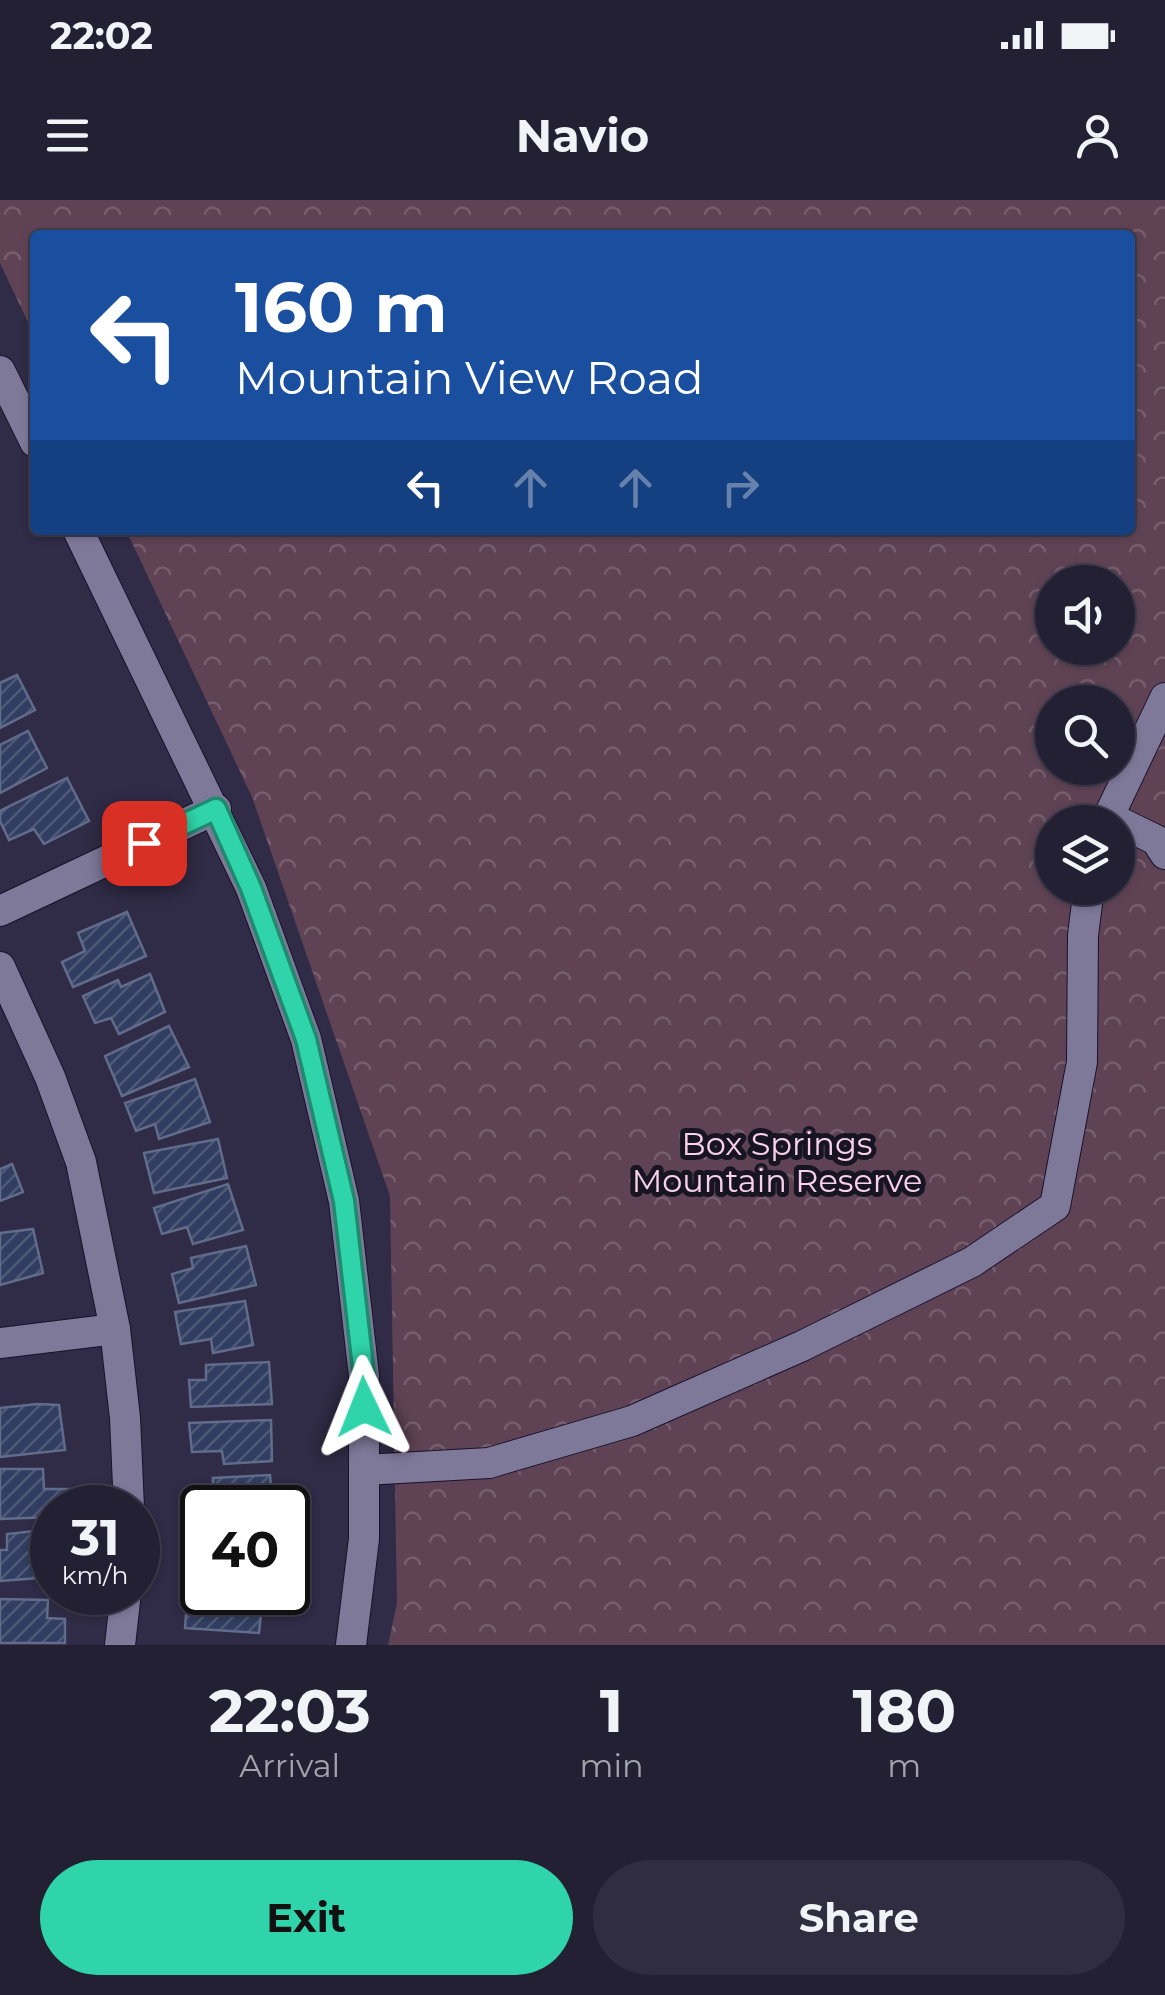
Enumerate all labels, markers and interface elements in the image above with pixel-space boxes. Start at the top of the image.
text: 22:02 [50,12,153,59]
icon: menu [40,108,95,163]
text: Navio [516,108,649,163]
icon: person [1070,108,1125,163]
text: 160 m [235,264,448,350]
icon: left [70,270,200,400]
text: Mountain View Road [235,350,704,405]
icon: left [398,460,453,515]
icon: ahead [503,460,558,515]
icon: ahead [608,460,663,515]
icon: right [713,460,768,515]
map controls [1035,565,1135,905]
button: sound [1035,565,1135,665]
button: search [1035,685,1135,785]
pin [102,801,187,886]
button: layers [1035,805,1135,905]
icon: arrive [117,816,172,871]
park label: Box Springs Mountain Reserve [632,1124,922,1200]
position arrow [312,1355,416,1459]
speed limit sign: 40 [180,1485,310,1615]
text: 31 [70,1507,120,1568]
text: km/h [62,1560,128,1590]
text: 22:03 [209,1674,371,1747]
text: 1 [600,1674,623,1747]
text: 180 [852,1674,956,1747]
text: Arrival [239,1746,340,1785]
text: min [580,1746,644,1785]
text: m [887,1746,921,1785]
button: Exit [40,1860,573,1975]
button: Share [593,1860,1125,1975]

